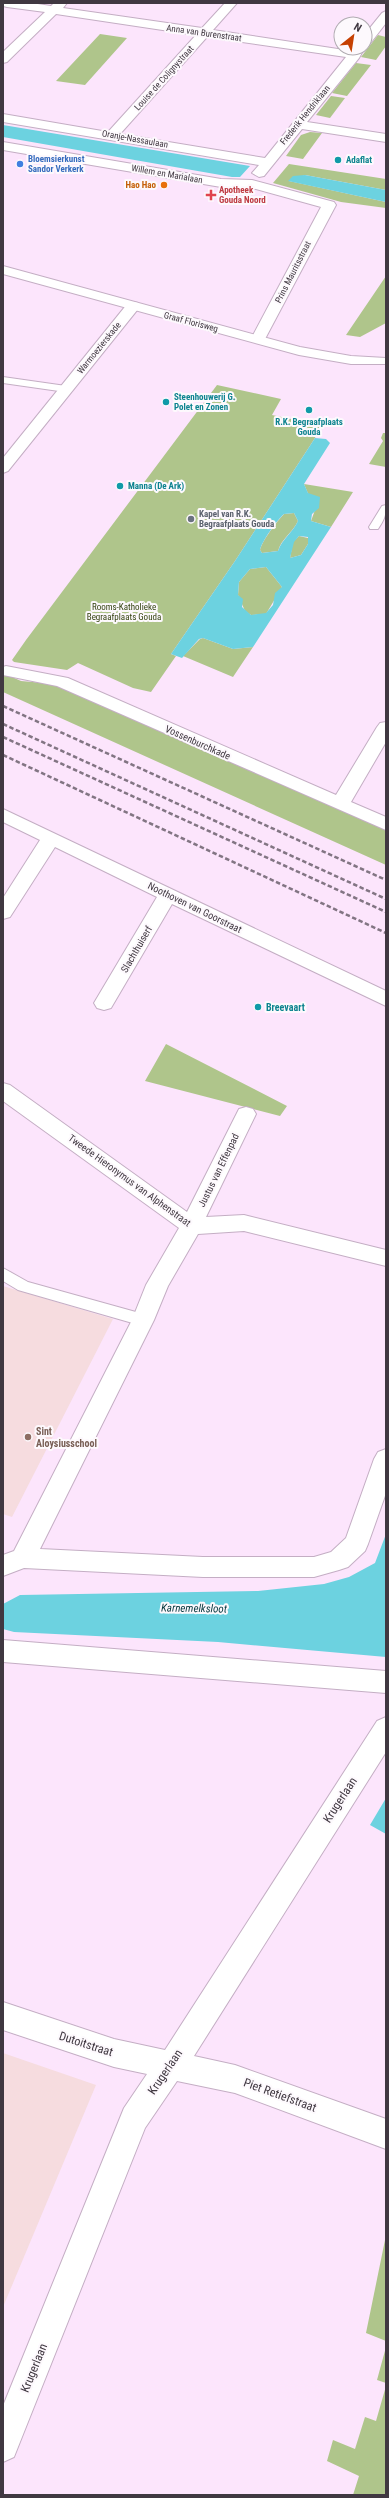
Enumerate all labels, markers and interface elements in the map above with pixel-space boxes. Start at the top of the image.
north arrow [333,16,373,56]
text: N [352,20,364,35]
street label: Anna van Burenstraat [166,23,243,43]
street label: Louise de Colignystraat [132,43,196,112]
street label: Frederik Hendriklaan [278,83,332,147]
street label: Oranje-Nassaulaan [101,128,169,150]
place label: Bloemsierkunst Sandor Verkerk [28,154,85,174]
marker: Adaflat [333,155,343,165]
place label: Adaflat [346,155,372,165]
marker: Bloemsierkunst Sandor Verkerk [15,159,25,169]
street label: Willem en Marialaan [131,163,203,185]
place label: Hao Hao [125,180,157,190]
marker: Hao Hao [159,180,169,190]
place label: Apotheek Gouda Noord [219,185,266,205]
marker: Apotheek Gouda Noord [206,190,216,200]
street label: Prins Mauritsstraat [273,239,313,305]
street label: Graaf Florisweg [163,310,219,334]
street label: Warmoezierskade [75,320,123,376]
place label: Steenhouwerij G. Polet en Zonen [174,392,235,412]
marker: Steenhouwerij G. Polet en Zonen [161,397,171,407]
marker: R.K. Begraafplaats Gouda [304,405,314,415]
place label: R.K. Begraafplaats Gouda [275,417,343,437]
marker: Manna (De Ark) [115,481,125,491]
place label: Manna (De Ark) [128,481,184,492]
place label: Kapel van R.K. Begraafplaats Gouda [199,509,274,529]
marker: Kapel van R.K. Begraafplaats Gouda [186,514,196,524]
park label: Rooms-Katholieke Begraafplaats Gouda [87,602,161,622]
street label: Vossenburchkade [164,723,232,762]
street label: Noothoven van Goorstraat [146,880,244,935]
street label: Slachthuiserf [119,923,155,975]
marker: Breevaart [253,1002,263,1012]
place label: Breevaart [266,1002,305,1013]
street label: Tweede Hieronymus van Alphenstraat [66,1132,193,1229]
street label: Justus van Effenpad [196,1132,241,1209]
place label: Sint Aloysiusschool [36,1426,97,1449]
marker: Sint Aloysiusschool [23,1432,33,1442]
water label: Karnemelksloot [161,1601,228,1616]
street label: Krugerlaan [320,1775,360,1825]
street label: Dutoitstraat [57,2029,115,2059]
street label: Krugerlaan [145,2047,185,2097]
street label: Piet Retiefstraat [242,2075,319,2115]
street label: Krugerlaan [18,2341,50,2394]

